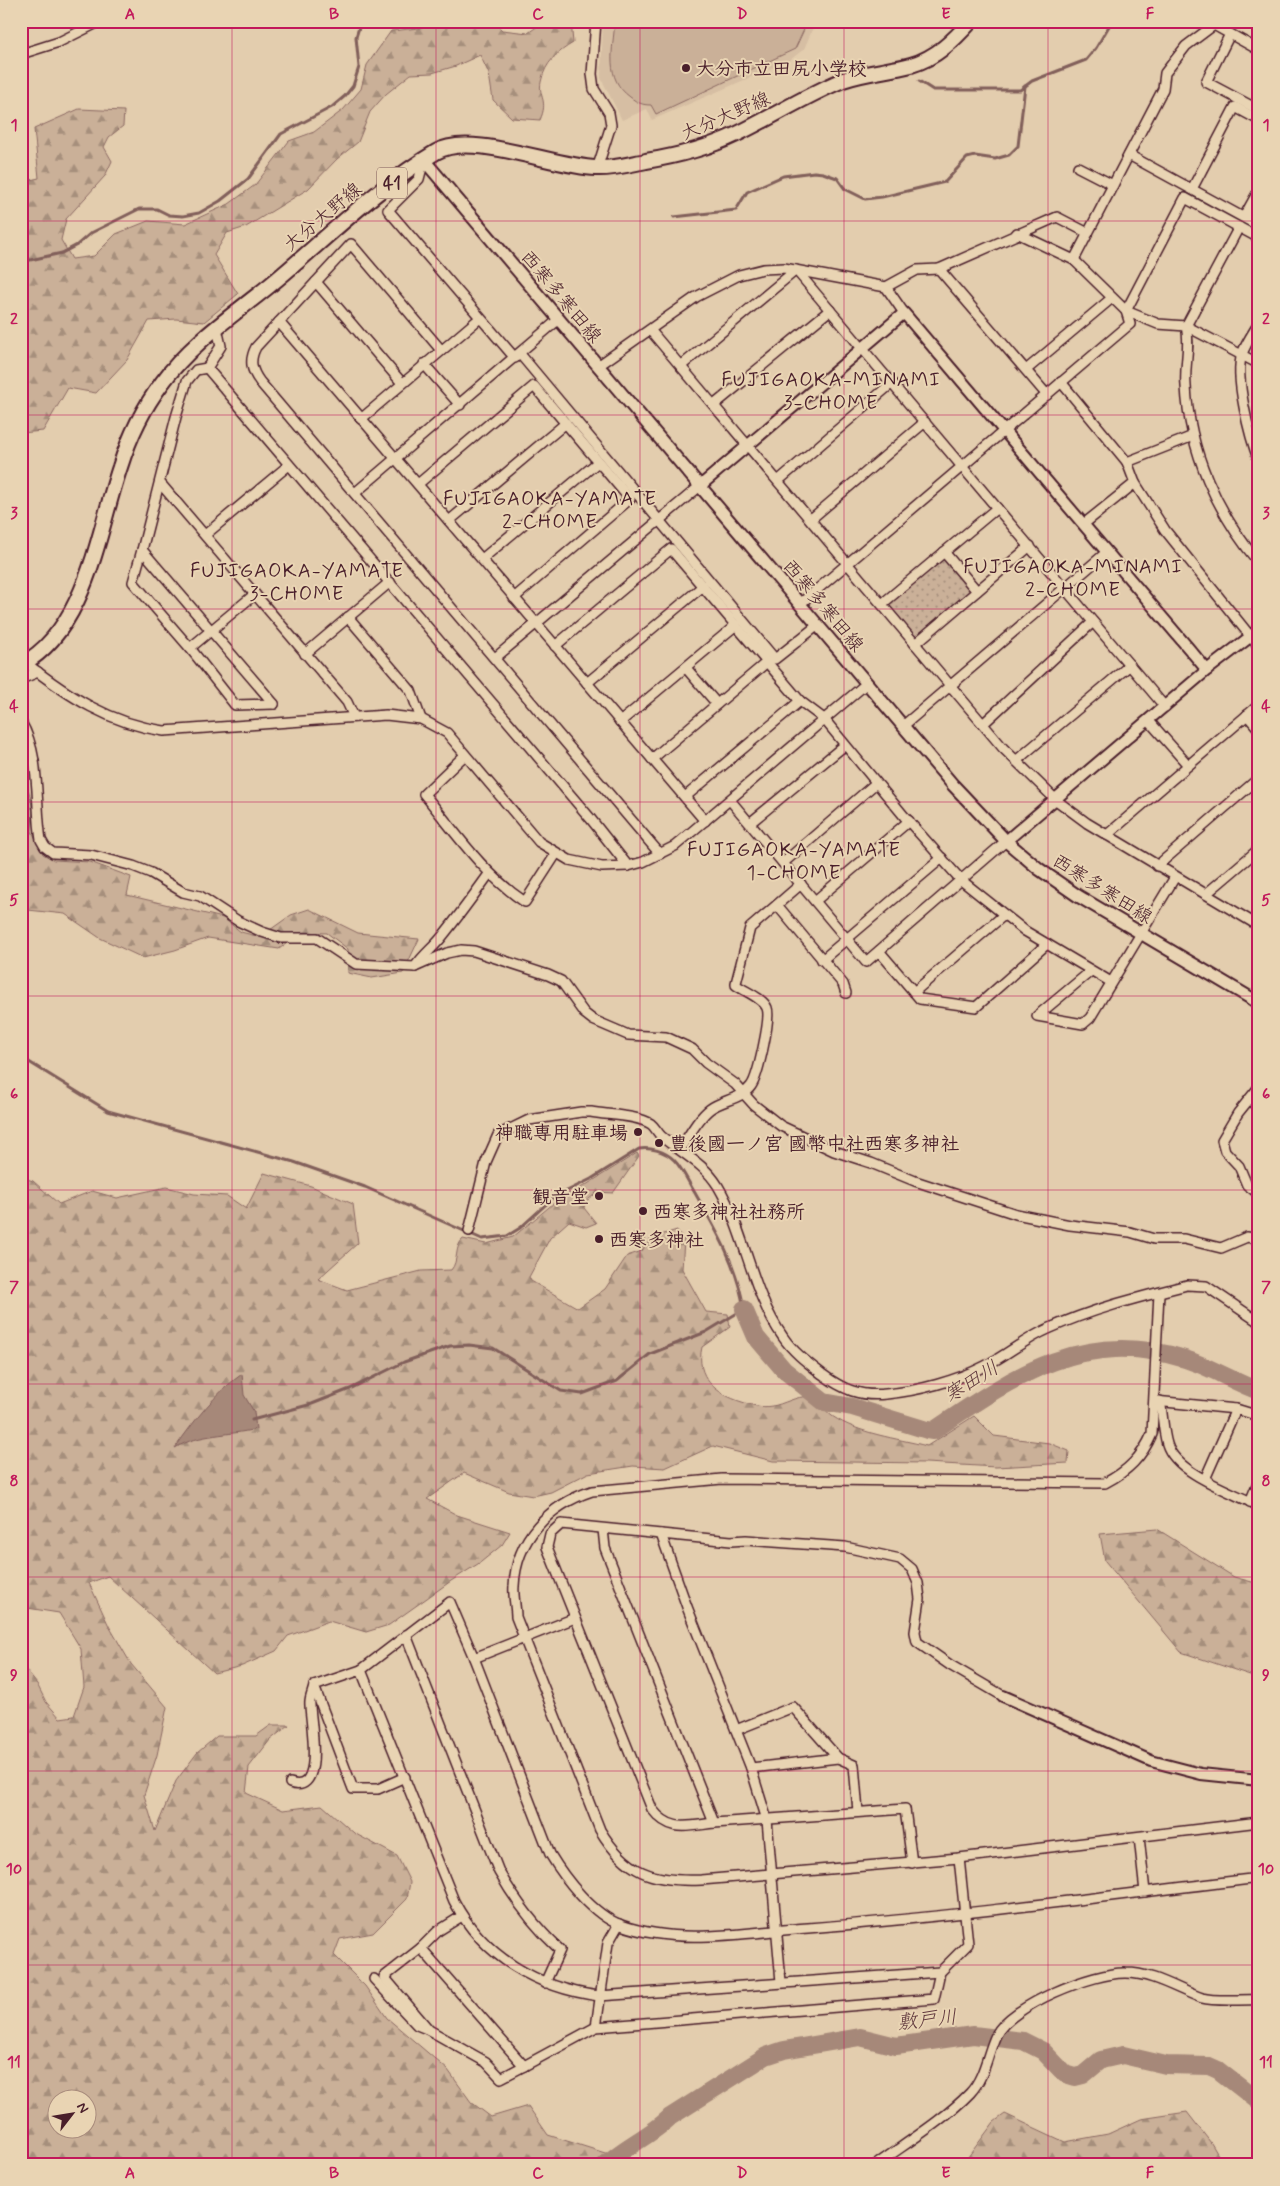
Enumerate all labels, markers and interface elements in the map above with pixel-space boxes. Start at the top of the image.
text: A [125,4,135,25]
text: B [329,4,339,25]
text: C [532,4,544,25]
text: D [736,4,748,25]
text: E [941,4,951,25]
text: F [1146,4,1155,25]
place label: 大分市立田尻小学校 [696,57,867,82]
marker: 大分市立田尻小学校 [680,62,692,74]
street label: 大分大野線 [677,86,774,146]
text: 1 [10,115,18,136]
text: 1 [1262,115,1270,136]
road number: 41 [377,168,407,198]
street label: 大分大野線 [279,177,367,257]
street label: 西寒多寒田線 [515,245,607,349]
text: 2 [10,309,18,330]
text: 2 [1262,309,1270,330]
district label: FUJIGAOKA-MINAMI 3-CHOME [721,367,941,417]
district label: FUJIGAOKA-YAMATE 2-CHOME [443,486,657,536]
text: 3 [10,503,18,524]
text: 3 [1262,503,1270,524]
street label: 西寒多寒田線 [777,554,869,658]
district label: FUJIGAOKA-MINAMI 2-CHOME [963,554,1183,604]
district label: FUJIGAOKA-YAMATE 3-CHOME [190,558,404,608]
text: 4 [9,696,19,717]
text: 4 [1261,696,1271,717]
district label: FUJIGAOKA-YAMATE 1-CHOME [687,837,901,887]
street label: 西寒多寒田線 [1047,848,1157,930]
text: 5 [9,890,19,911]
text: 5 [1261,890,1271,911]
text: 6 [10,1084,18,1105]
text: 6 [1262,1084,1270,1105]
place label: 神職専用駐車場 [495,1121,628,1146]
marker: 神職専用駐車場 [632,1126,644,1138]
place label: 豊後國一ノ宮 國幣中社西寒多神社 [669,1132,959,1157]
marker: 豊後國一ノ宮 國幣中社西寒多神社 [653,1137,665,1149]
place label: 観音堂 [532,1185,589,1210]
marker: 観音堂 [593,1190,605,1202]
place label: 西寒多神社社務所 [653,1200,805,1225]
marker: 西寒多神社社務所 [637,1205,649,1217]
place label: 西寒多神社 [609,1228,704,1253]
marker: 西寒多神社 [593,1233,605,1245]
text: 7 [9,1277,19,1298]
text: 7 [1261,1277,1271,1298]
water label: 寒田川 [939,1355,1004,1410]
text: 8 [9,1471,19,1492]
text: 8 [1261,1471,1271,1492]
text: 9 [10,1665,18,1686]
text: 9 [1262,1665,1270,1686]
text: 10 [6,1859,22,1880]
text: 10 [1258,1859,1274,1880]
water label: 敷戸川 [896,2004,958,2037]
text: 11 [7,2052,21,2073]
text: 11 [1259,2052,1273,2073]
north arrow [48,2088,98,2138]
text: N [72,2099,92,2116]
text: A [125,2163,135,2184]
text: B [329,2163,339,2184]
text: C [532,2163,544,2184]
text: D [736,2163,748,2184]
text: E [941,2163,951,2184]
text: F [1146,2163,1155,2184]

